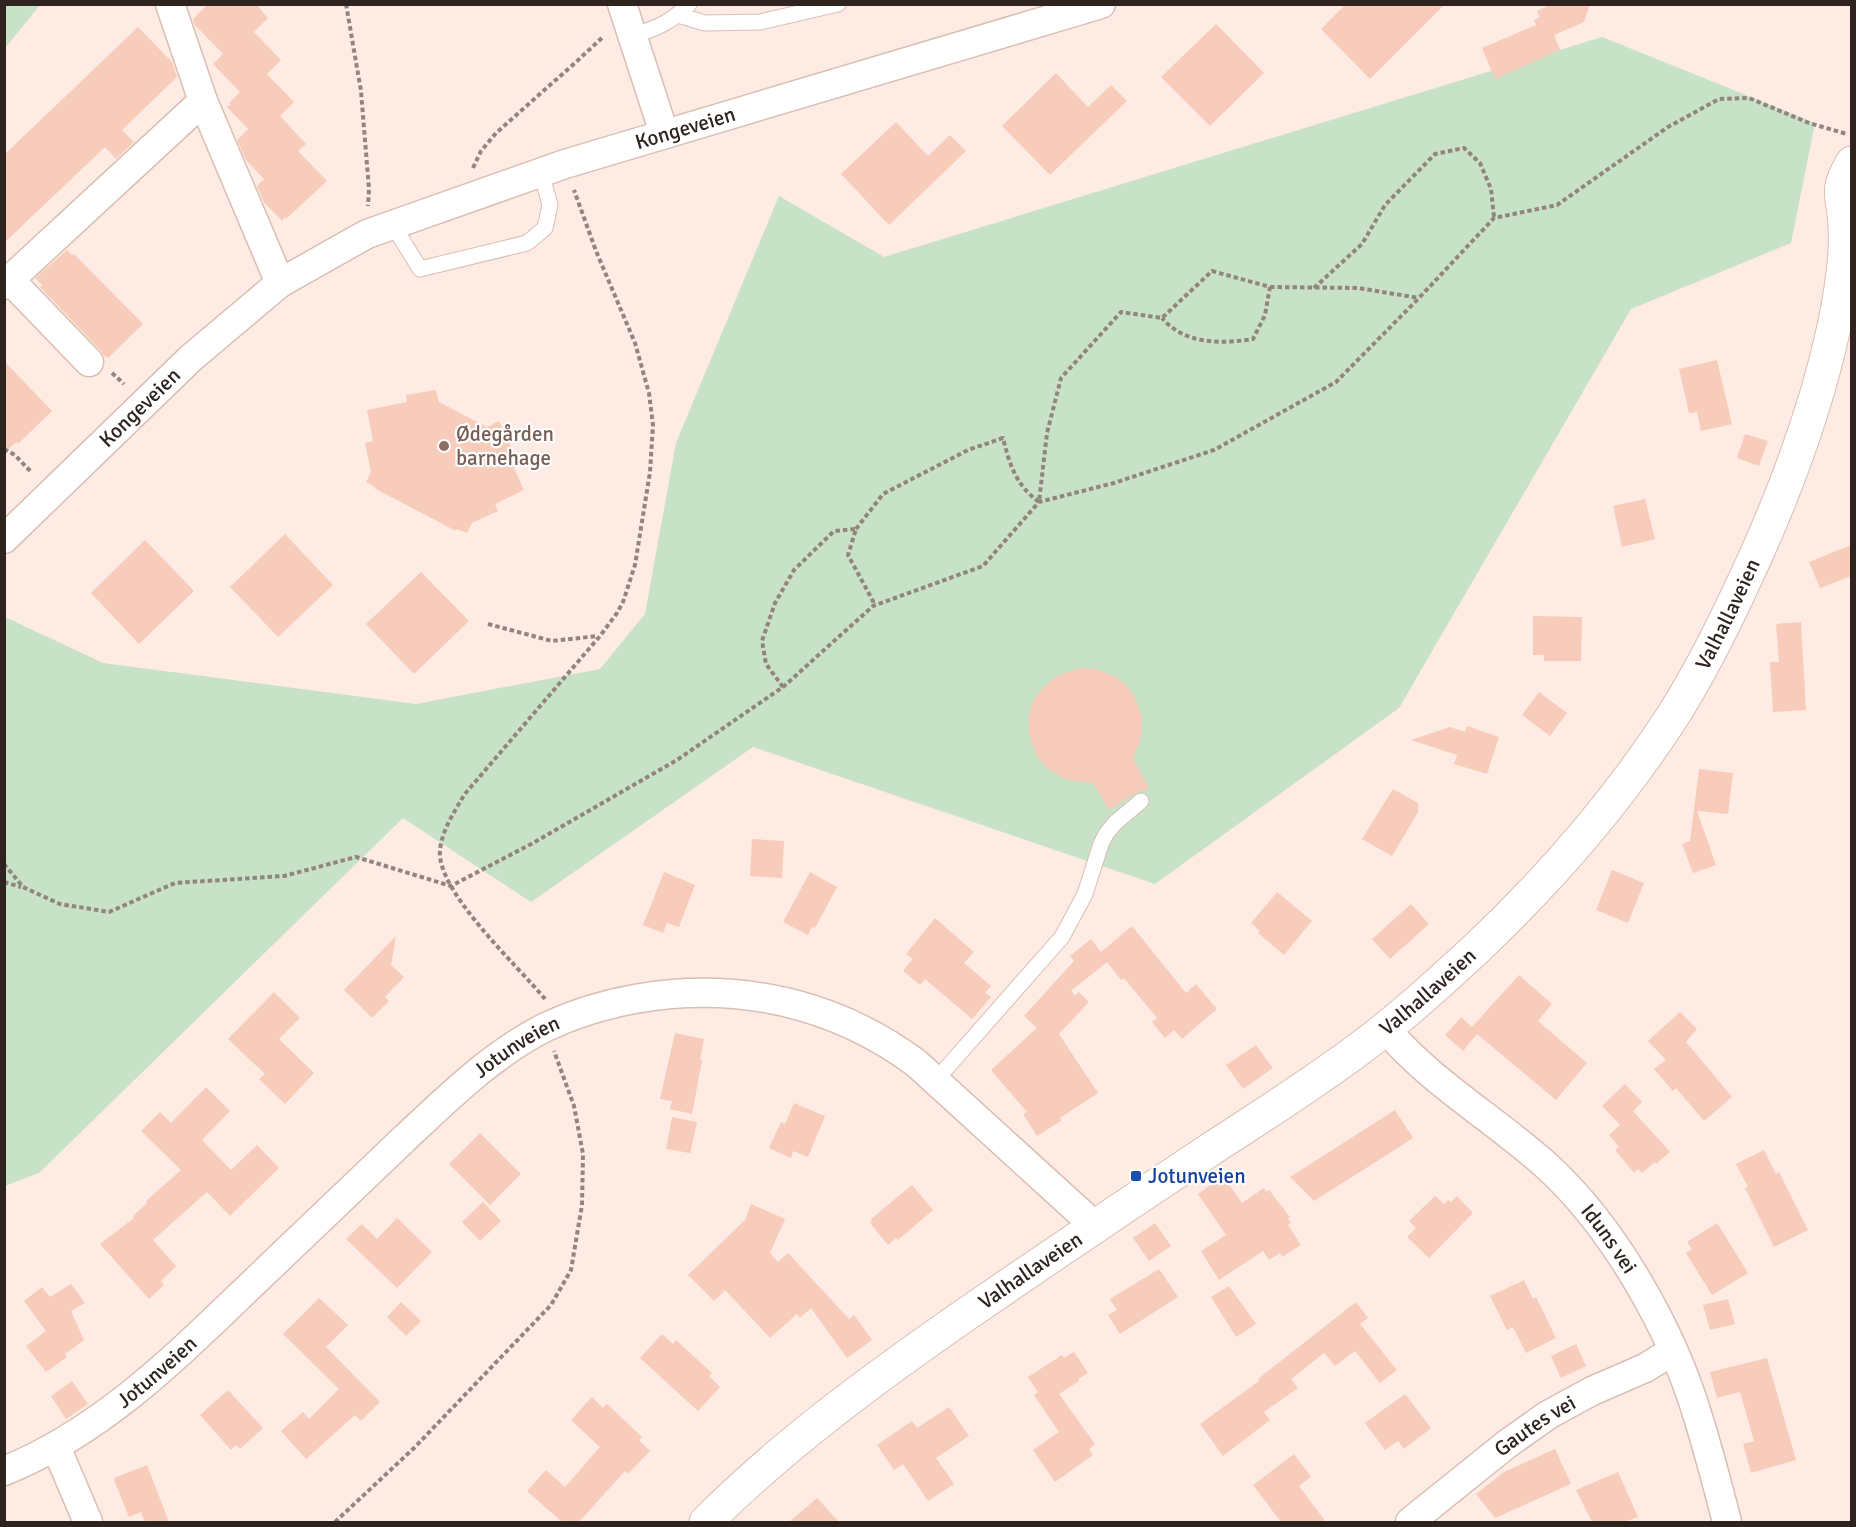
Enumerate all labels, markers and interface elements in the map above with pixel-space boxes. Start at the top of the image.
street label: Kongeveien [632,101,739,155]
street label: Kongeveien [94,362,186,453]
place label: Ødegården barnehage [456,421,554,471]
marker: Ødegården barnehage [437,439,451,453]
street label: Valhallaveien [1690,555,1766,674]
street label: Valhallaveien [1374,942,1482,1041]
street label: Jotunveien [468,1010,564,1084]
place label: Jotunveien [1148,1163,1246,1189]
marker: Jotunveien [1129,1169,1143,1183]
street label: Iduns vei [1575,1198,1643,1278]
street label: Valhallaveien [973,1226,1087,1315]
street label: Jotunveien [111,1330,202,1414]
street label: Gautes vei [1489,1389,1580,1462]

